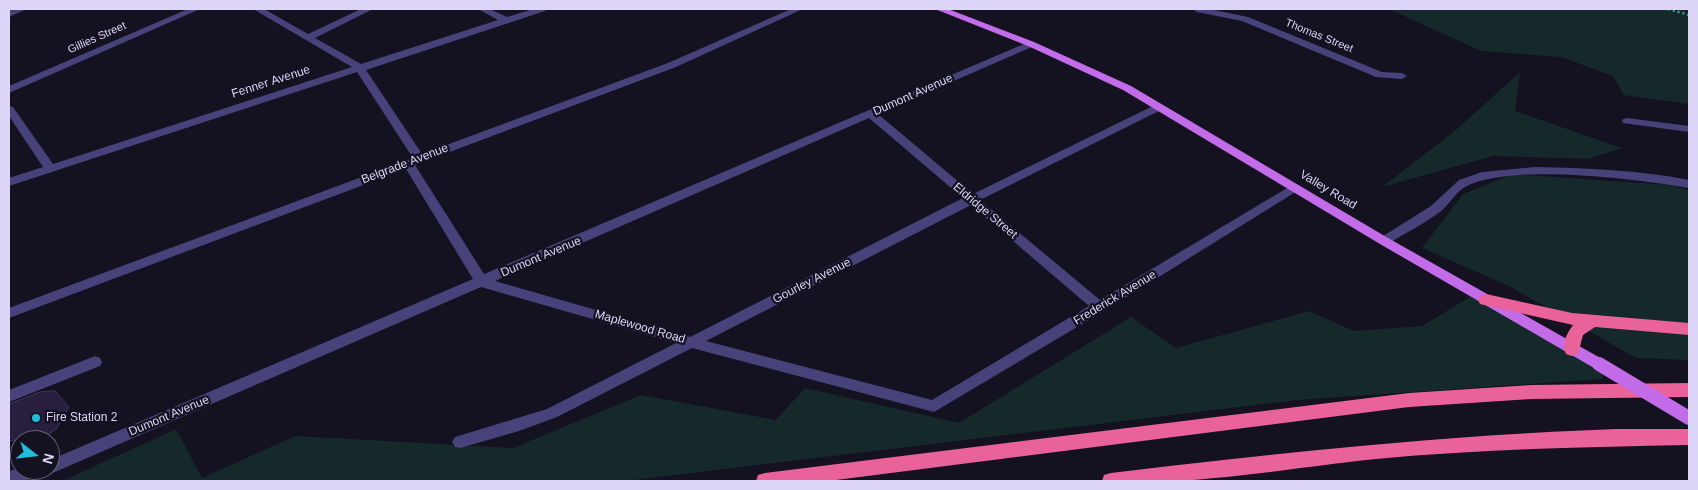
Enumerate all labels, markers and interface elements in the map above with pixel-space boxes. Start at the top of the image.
street label: Thomas Street [1283,16,1355,56]
street label: Gillies Street [66,19,128,57]
street label: Fenner Avenue [230,63,312,101]
street label: Dumont Avenue [871,71,955,119]
street label: Belgrade Avenue [360,141,450,187]
street label: Valley Road [1297,167,1359,213]
street label: Eldridge Street [950,180,1020,242]
street label: Dumont Avenue [499,234,583,280]
street label: Gourley Avenue [770,255,854,307]
street label: Frederick Avenue [1071,268,1159,328]
street label: Maplewood Road [593,307,687,347]
street label: Dumont Avenue [127,393,211,439]
place label: Fire Station 2 [46,411,117,425]
marker: Fire Station 2 [30,412,42,424]
north arrow [10,430,60,480]
text: N [39,452,58,466]

